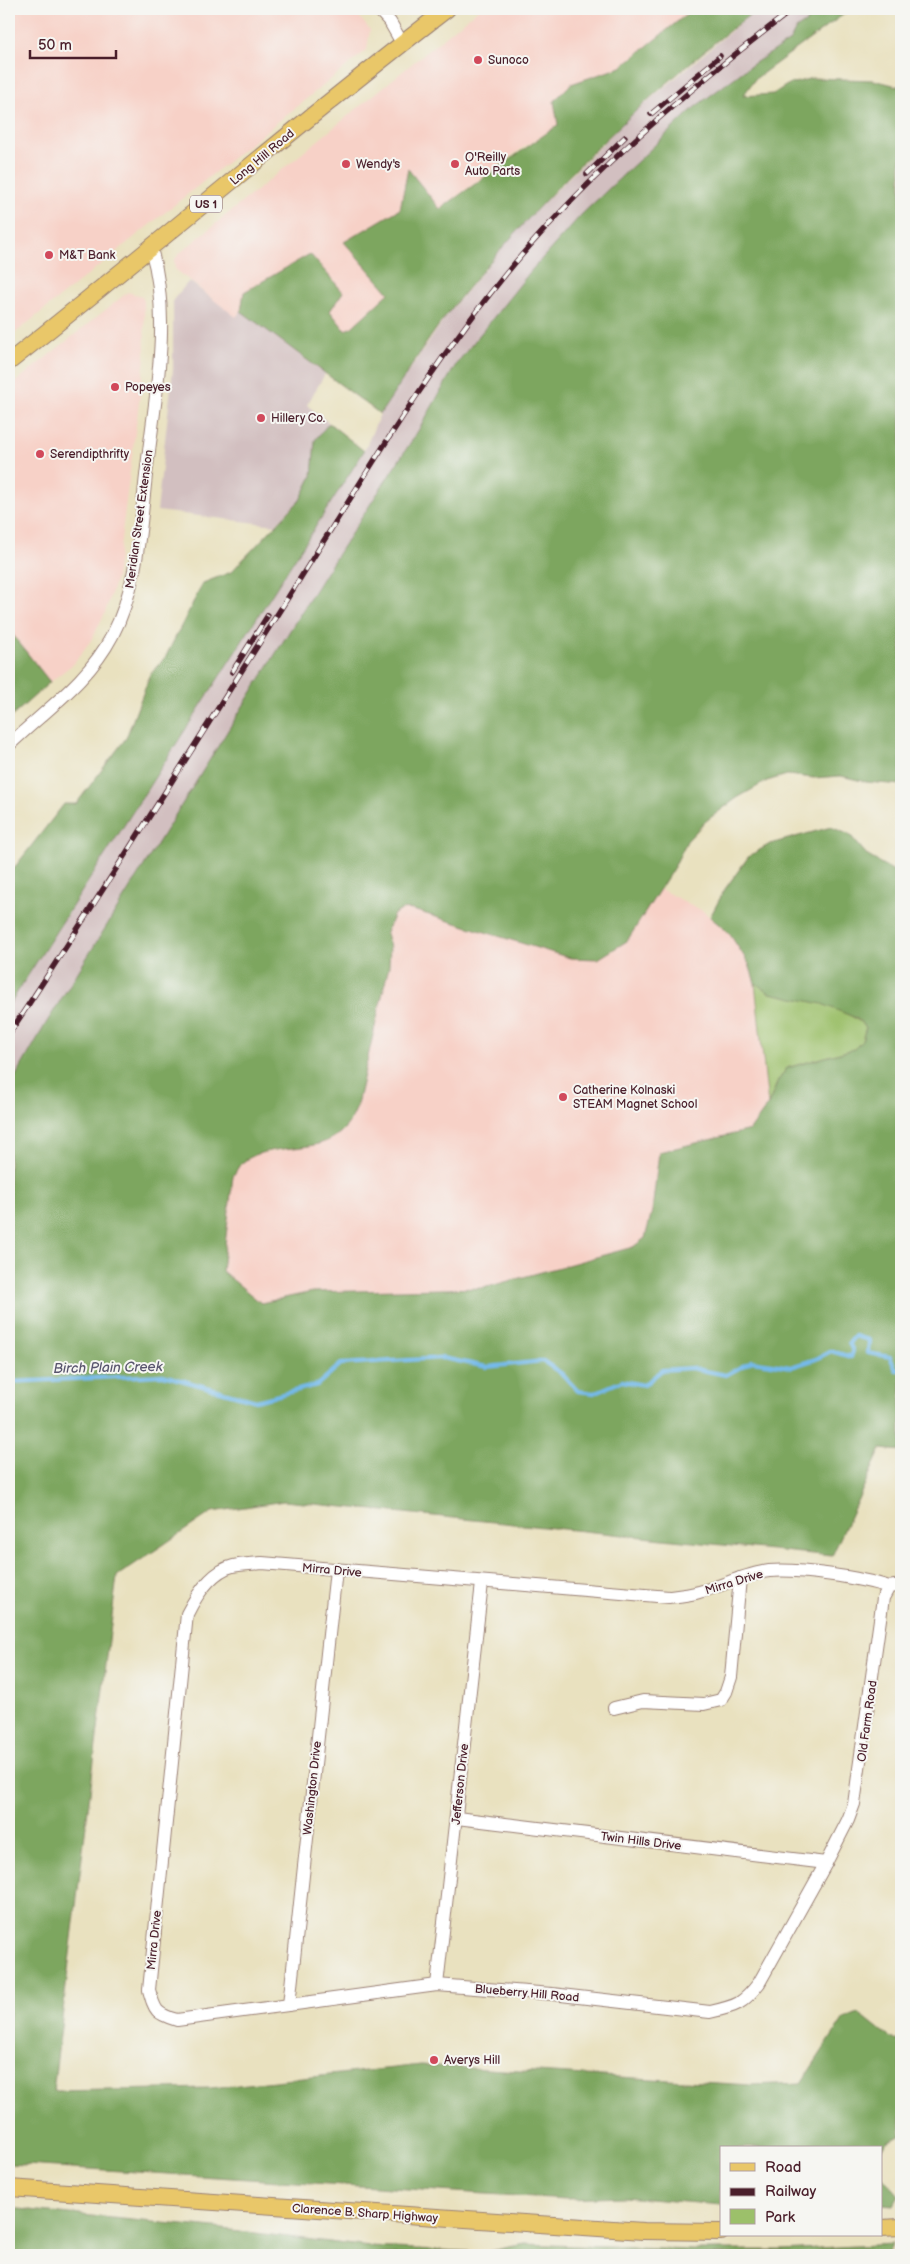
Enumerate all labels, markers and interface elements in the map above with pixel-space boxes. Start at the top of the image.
scale bar [30,28,116,60]
text: 50 m [38,36,72,55]
place label: Sunoco [488,53,529,68]
marker: Sunoco [472,54,484,66]
street label: Long Hill Road [227,126,298,189]
place label: O'Reilly Auto Parts [465,150,520,179]
place label: Wendy's [356,157,400,172]
marker: Wendy's [340,158,352,170]
marker: O'Reilly Auto Parts [449,158,461,170]
road number: US 1 [190,195,222,212]
place label: M&T Bank [59,248,116,263]
marker: M&T Bank [43,249,55,261]
place label: Popeyes [125,380,171,395]
marker: Popeyes [109,381,121,393]
place label: Hillery Co. [271,411,325,426]
marker: Hillery Co. [255,412,267,424]
place label: Serendipthrifty [50,447,130,462]
marker: Serendipthrifty [34,448,46,460]
street label: Meridian Street Extension [122,448,157,589]
place label: Catherine Kolnaski STEAM Magnet School [573,1083,697,1112]
marker: Catherine Kolnaski STEAM Magnet School [557,1091,569,1103]
water label: Birch Plain Creek [53,1358,164,1377]
street label: Mirra Drive [301,1560,362,1581]
street label: Mirra Drive [703,1567,765,1598]
street label: Old Farm Road [854,1679,881,1763]
street label: Washington Drive [300,1740,325,1836]
street label: Jefferson Drive [449,1743,472,1825]
street label: Twin Hills Drive [600,1829,682,1854]
street label: Mirra Drive [144,1910,165,1971]
street label: Blueberry Hill Road [474,1981,580,2006]
place label: Averys Hill [444,2053,500,2068]
marker: Averys Hill [428,2054,440,2066]
legend [720,2146,882,2236]
text: Road [765,2158,801,2177]
text: Railway [765,2182,816,2201]
street label: Clarence B. Sharp Highway [291,2201,439,2226]
text: Park [765,2208,796,2227]

